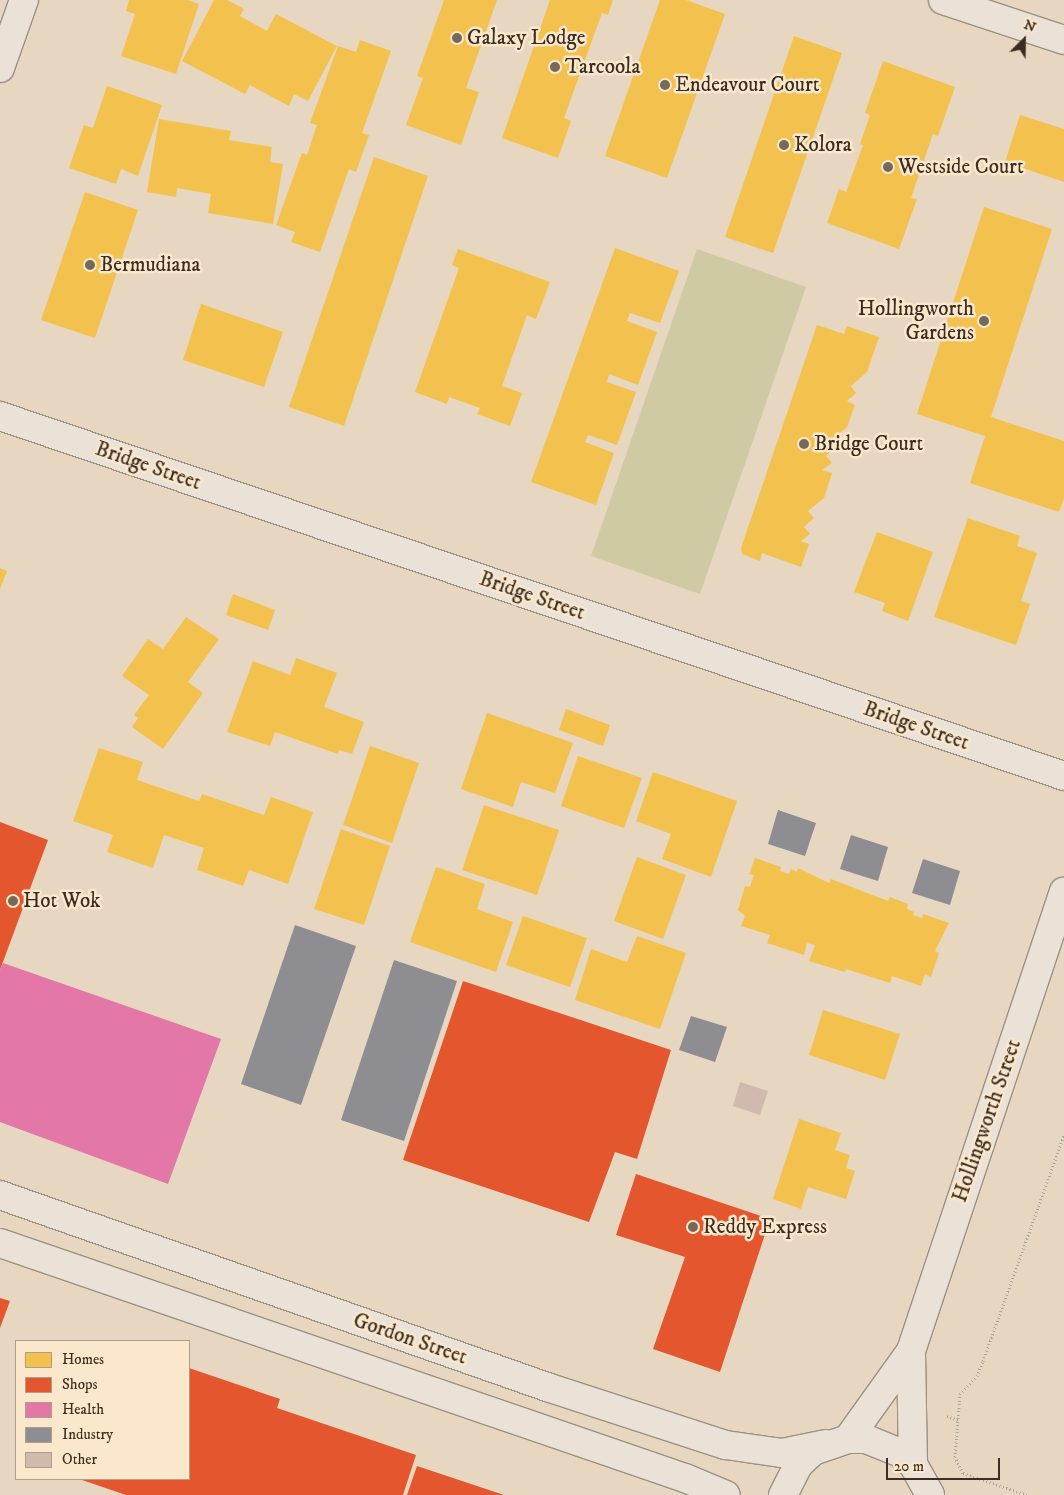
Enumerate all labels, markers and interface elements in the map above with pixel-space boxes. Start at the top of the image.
north arrow [999,15,1049,65]
text: N [1021,16,1039,37]
place label: Galaxy Lodge [467,25,585,51]
marker: Galaxy Lodge [451,32,463,44]
place label: Tarcoola [565,54,640,80]
marker: Tarcoola [549,61,561,73]
place label: Endeavour Court [675,72,819,98]
marker: Endeavour Court [659,79,671,91]
place label: Kolora [794,132,852,158]
marker: Kolora [778,139,790,151]
place label: Westside Court [898,154,1024,180]
marker: Westside Court [882,161,894,173]
place label: Bermudiana [100,252,200,278]
marker: Bermudiana [84,259,96,271]
place label: Hollingworth Gardens [858,296,974,346]
marker: Hollingworth Gardens [978,315,990,327]
place label: Bridge Court [814,431,923,457]
street label: Bridge Street [92,436,204,496]
marker: Bridge Court [798,438,810,450]
street label: Bridge Street [476,566,588,626]
street label: Bridge Street [860,696,972,756]
place label: Hot Wok [23,888,100,914]
marker: Hot Wok [7,895,19,907]
street label: Hollingworth Street [947,1036,1027,1206]
place label: Reddy Express [703,1214,827,1240]
marker: Reddy Express [687,1221,699,1233]
street label: Gordon Street [350,1308,470,1370]
legend [15,1340,190,1480]
text: Homes [62,1350,104,1369]
text: Shops [62,1375,98,1394]
text: Health [62,1400,104,1419]
text: Industry [62,1425,113,1444]
scale bar [889,1448,1003,1480]
text: Other [62,1450,97,1469]
text: 20 m [894,1457,924,1476]

